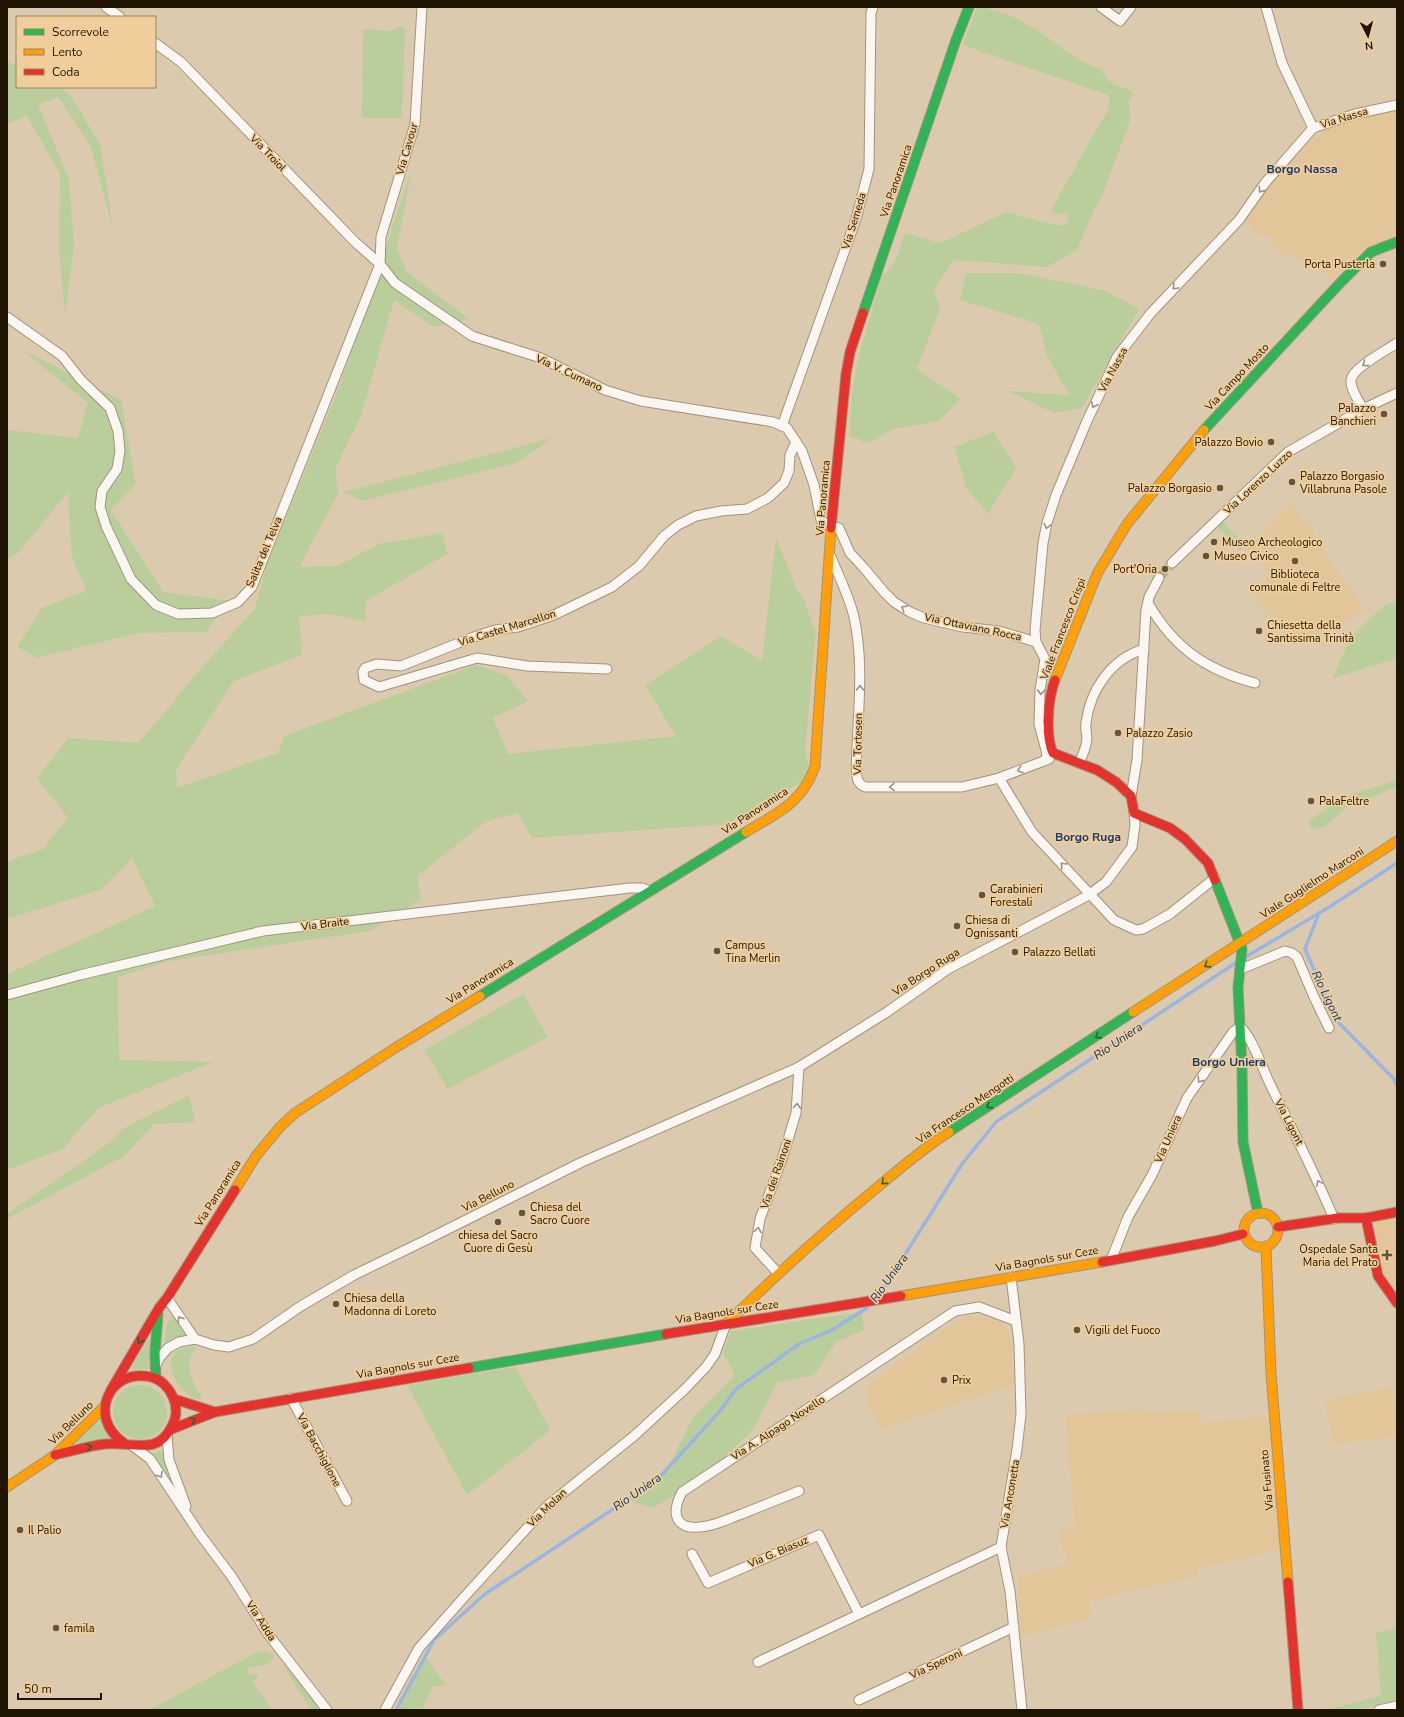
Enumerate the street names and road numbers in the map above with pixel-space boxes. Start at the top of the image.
street label: Via Nassa [1317,104,1370,133]
street label: Via Cavour [392,121,422,178]
street label: Via Troiol [246,130,290,175]
street label: Via Panoramica [876,142,916,220]
street label: Via Semeda [838,190,870,252]
street label: Via Campo Mosto [1201,340,1272,415]
street label: Via Nassa [1094,345,1131,396]
street label: Via V. Cumano [532,351,605,395]
street label: Via Lorenzo Luzzo [1220,446,1296,519]
street label: Via Panoramica [812,459,834,538]
street label: Salita del Telva [242,514,286,590]
street label: Viale Francesco Crispi [1036,576,1089,683]
street label: Via Castel Marcellon [455,606,558,650]
street label: Via Ottaviano Rocca [922,609,1023,645]
street label: Via Tortesen [850,713,866,776]
street label: Via Panoramica [718,784,791,839]
street label: Viale Guglielmo Marconi [1256,844,1367,923]
street label: Via Braite [299,914,350,934]
street label: Via Borgo Ruga [889,945,963,1000]
street label: Via Panoramica [443,954,516,1008]
street label: Via Francesco Mengotti [912,1071,1017,1148]
street label: Via Ligont [1271,1095,1307,1148]
street label: Via Uniera [1150,1112,1185,1166]
street label: Via dei Rainoni [757,1137,795,1212]
street label: Via Panoramica [191,1157,245,1230]
street label: Via Belluno [458,1176,517,1216]
street label: Via Bagnols sur Ceze [993,1243,1100,1276]
street label: Via Bagnols sur Ceze [673,1296,780,1328]
street label: Via Bagnols sur Ceze [354,1350,461,1383]
street label: Via A. Alpago Novello [727,1392,828,1465]
street label: Via Belluno [45,1398,97,1449]
street label: Via Bacchiglione [293,1410,345,1490]
street label: Via Fusinato [1257,1449,1277,1512]
street label: Via Anconetta [996,1458,1023,1531]
street label: Via Molan [523,1485,570,1531]
street label: Via G. Biasuz [744,1532,811,1572]
street label: Via Adda [242,1597,280,1644]
street label: Via Speroni [906,1645,965,1683]

